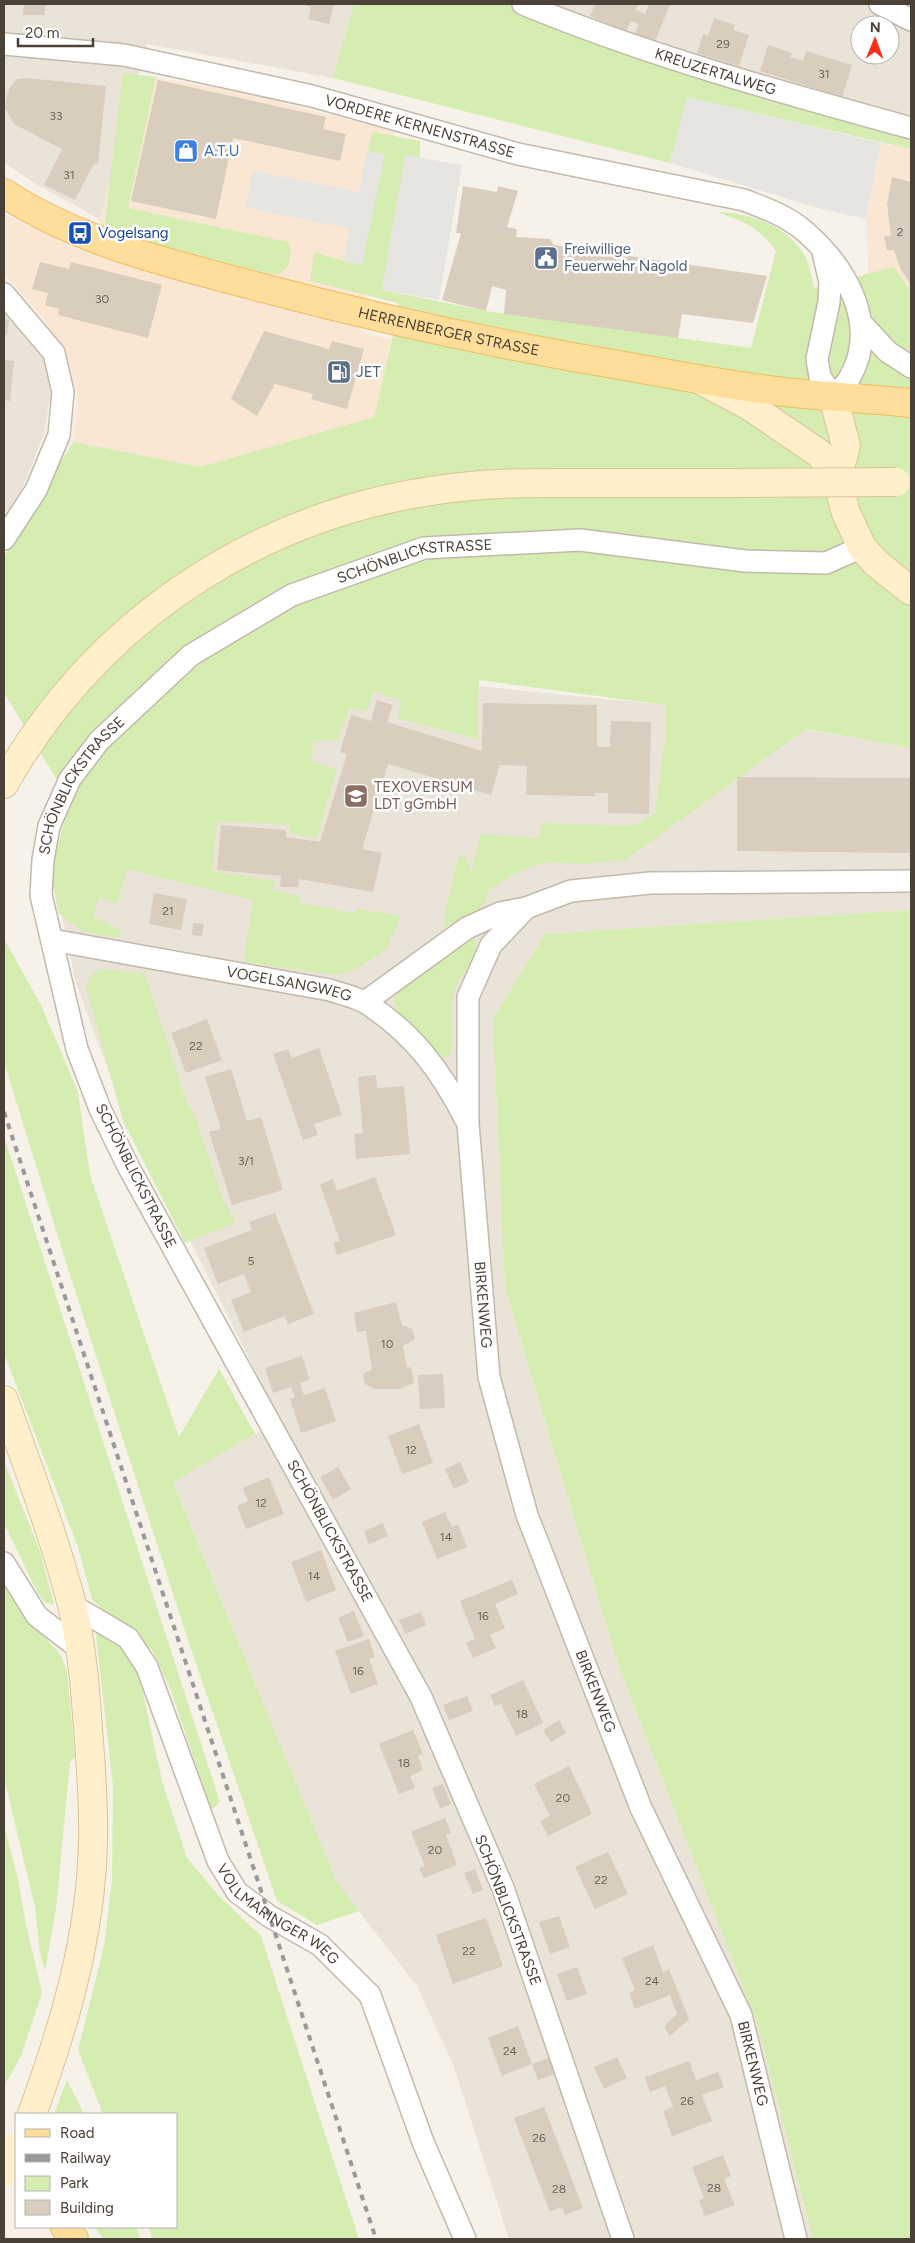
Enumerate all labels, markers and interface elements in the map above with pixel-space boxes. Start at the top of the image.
scale bar [18,15,92,47]
north arrow [850,15,900,65]
text: N [870,19,881,36]
text: 20 m [25,24,59,42]
house number: 29 [716,37,730,51]
street label: KREUZERTALWEG [652,44,778,99]
house number: 31 [818,67,830,81]
street label: VORDERE KERNENSTRASSE [323,91,517,162]
house number: 33 [49,109,63,123]
shop icon: A.T.U [173,138,199,164]
place label: A.T.U [204,142,239,160]
house number: 31 [63,168,75,182]
bus stop icon: Vogelsang [67,220,93,246]
place label: Vogelsang [98,224,169,242]
house number: 2 [897,225,903,239]
place label: Freiwillige Feuerwehr Nagold [564,240,688,275]
public building icon: Freiwillige Feuerwehr Nagold [533,245,559,271]
house number: 30 [95,292,109,306]
street label: HERRENBERGER STRASSE [356,303,541,360]
fuel station icon: JET [326,359,352,385]
place label: JET [356,363,382,381]
street label: SCHÖNBLICKSTRASSE [335,536,493,587]
street label: SCHÖNBLICKSTRASSE [35,713,128,856]
place label: TEXOVERSUM LDT gGmbH [374,778,473,813]
school or university icon: TEXOVERSUM LDT gGmbH [343,783,369,809]
house number: 21 [162,904,174,918]
street label: VOGELSANGWEG [225,963,354,1005]
house number: 22 [189,1039,203,1053]
street label: SCHÖNBLICKSTRASSE [92,1101,180,1251]
house number: 3/1 [238,1154,254,1168]
house number: 5 [248,1254,255,1268]
street label: BIRKENWEG [470,1260,496,1349]
house number: 10 [381,1337,394,1351]
house number: 12 [405,1443,417,1457]
street label: SCHÖNBLICKSTRASSE [283,1457,377,1605]
house number: 12 [255,1496,267,1510]
house number: 14 [440,1530,453,1544]
house number: 14 [308,1569,321,1583]
house number: 16 [477,1609,489,1623]
street label: BIRKENWEG [571,1648,620,1735]
house number: 16 [352,1664,364,1678]
house number: 18 [516,1707,528,1721]
house number: 18 [398,1756,410,1770]
house number: 20 [556,1791,571,1805]
street label: SCHÖNBLICKSTRASSE [471,1832,545,1988]
house number: 20 [428,1843,443,1857]
street label: VOLLMARINGER WEG [213,1860,343,1968]
house number: 22 [594,1873,608,1887]
house number: 22 [462,1944,476,1958]
house number: 24 [645,1974,660,1988]
street label: BIRKENWEG [734,2019,772,2108]
house number: 24 [503,2044,518,2058]
house number: 26 [680,2094,694,2108]
legend [15,2113,178,2228]
text: Road [60,2124,95,2142]
house number: 26 [532,2131,546,2145]
text: Railway [60,2149,111,2167]
text: Park [60,2174,89,2192]
house number: 28 [707,2181,721,2195]
house number: 28 [552,2182,566,2196]
text: Building [60,2199,114,2217]

